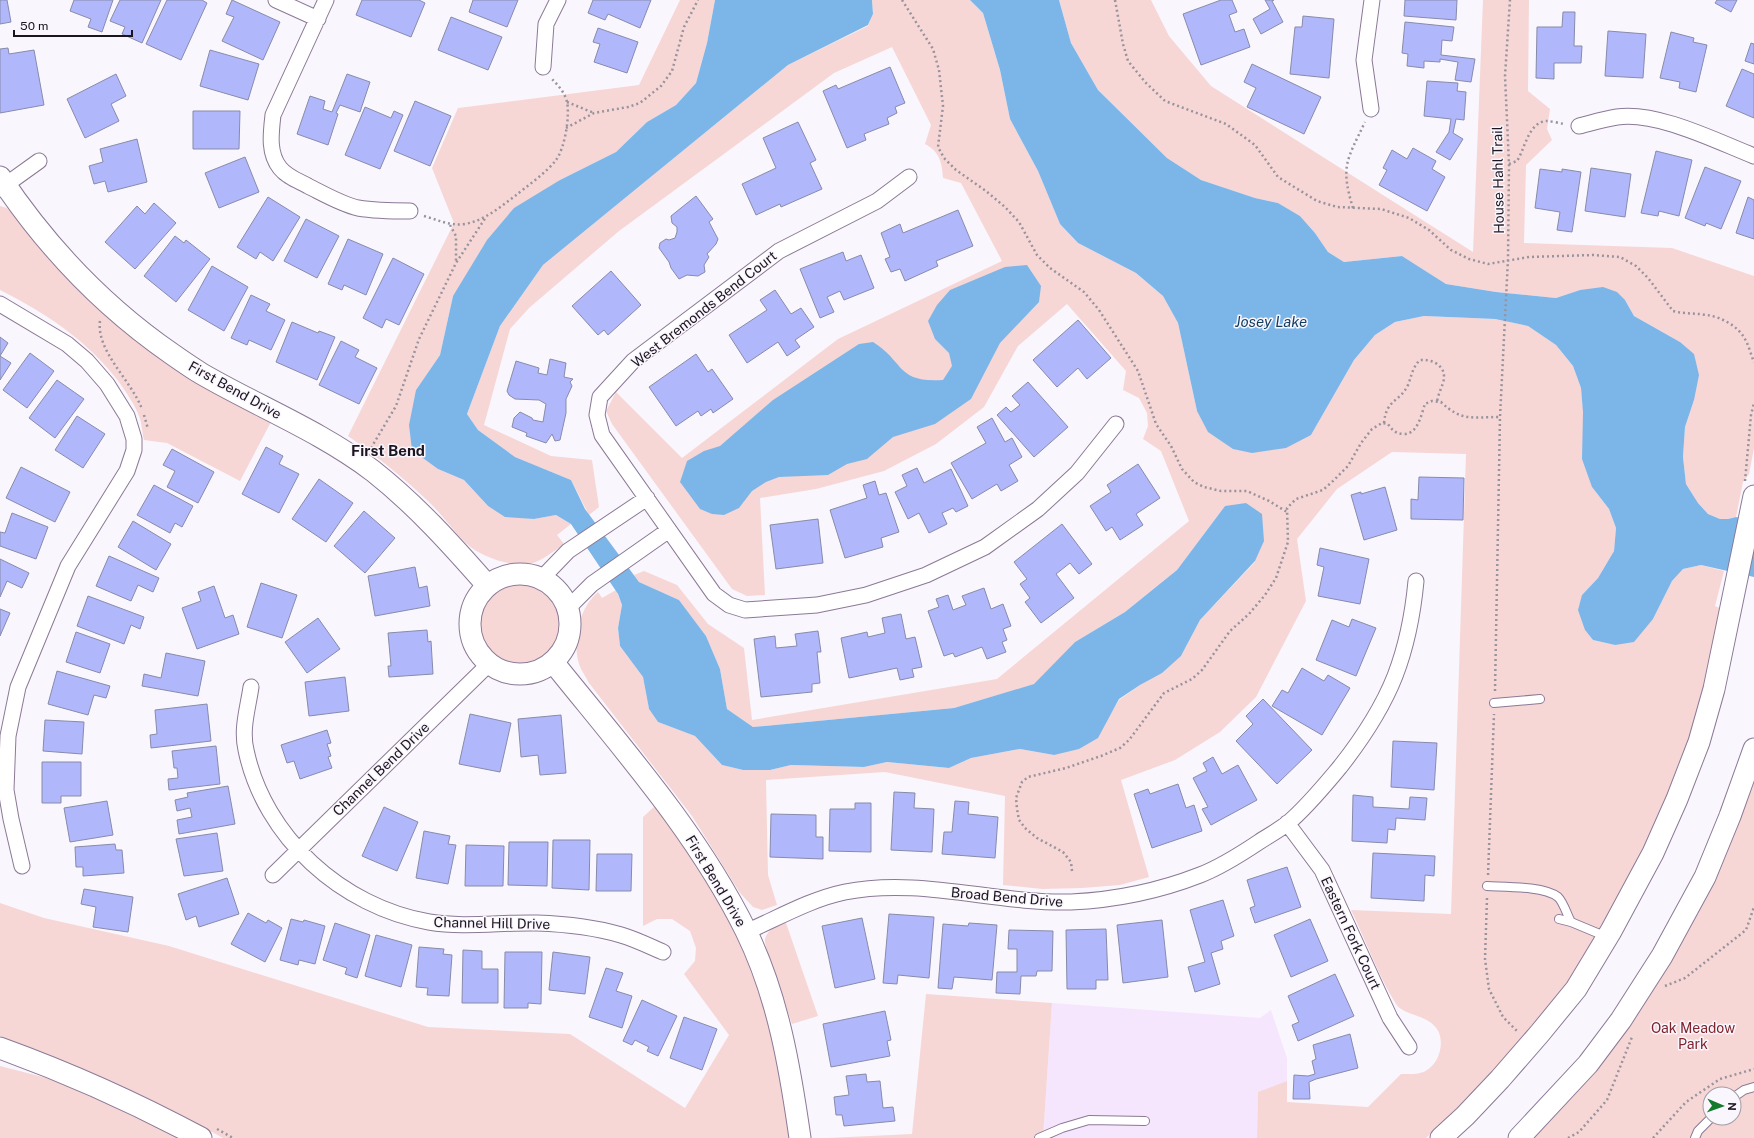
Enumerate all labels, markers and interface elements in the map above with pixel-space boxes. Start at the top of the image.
scale bar [14,12,132,38]
text: 50 m [20,19,48,33]
street label: House Hahl Trail [1489,126,1507,234]
street label: West Bremonds Bend Court [628,247,780,371]
water label: Josey Lake [1235,313,1307,330]
street label: First Bend Drive [186,358,284,422]
district label: First Bend [351,442,425,459]
street label: Channel Bend Drive [329,719,433,819]
street label: First Bend Drive [682,832,750,930]
street label: Eastern Fork Court [1318,874,1384,992]
street label: Broad Bend Drive [950,884,1064,910]
street label: Channel Hill Drive [434,914,551,932]
park label: Oak Meadow Park [1651,1020,1735,1052]
north arrow [1702,1086,1742,1126]
text: N [1726,1102,1738,1111]

